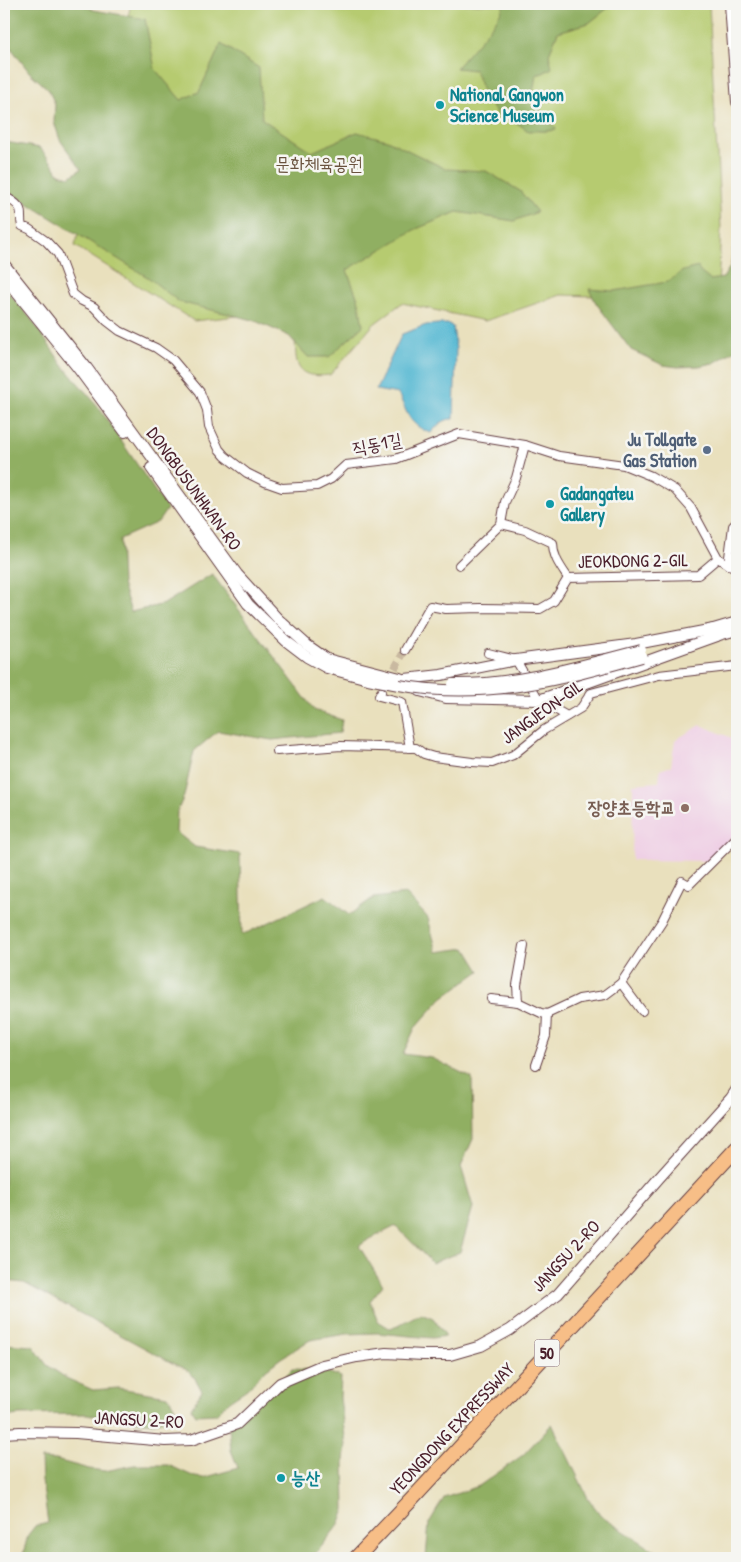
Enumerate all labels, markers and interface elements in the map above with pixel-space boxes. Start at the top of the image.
place label: National Gangwon Science Museum [450,82,564,128]
marker: National Gangwon Science Museum [434,99,446,111]
park label: 문화체육공원 [276,151,362,176]
street label: DONGBUSUNHWAN-RO [141,422,248,555]
street label: 직동1길 [350,426,404,461]
place label: Ju Tollgate Gas Station [623,427,698,473]
marker: Ju Tollgate Gas Station [701,444,713,456]
place label: Gadangateu Gallery [560,481,634,528]
marker: Gadangateu Gallery [544,498,556,510]
street label: JEOKDONG 2-GIL [578,547,689,574]
street label: JANGJEON-GIL [496,673,588,750]
place label: 장양초등학교 [587,795,675,820]
marker: 장양초등학교 [679,802,691,814]
street label: JANGSU 2-RO [526,1214,605,1297]
road number: 50 [534,1340,560,1366]
street label: YEONGDONG EXPRESSWAY [384,1357,520,1500]
street label: JANGSU 2-RO [94,1405,185,1434]
place label: 능산 [291,1465,320,1490]
marker: 능산 [275,1472,287,1484]

